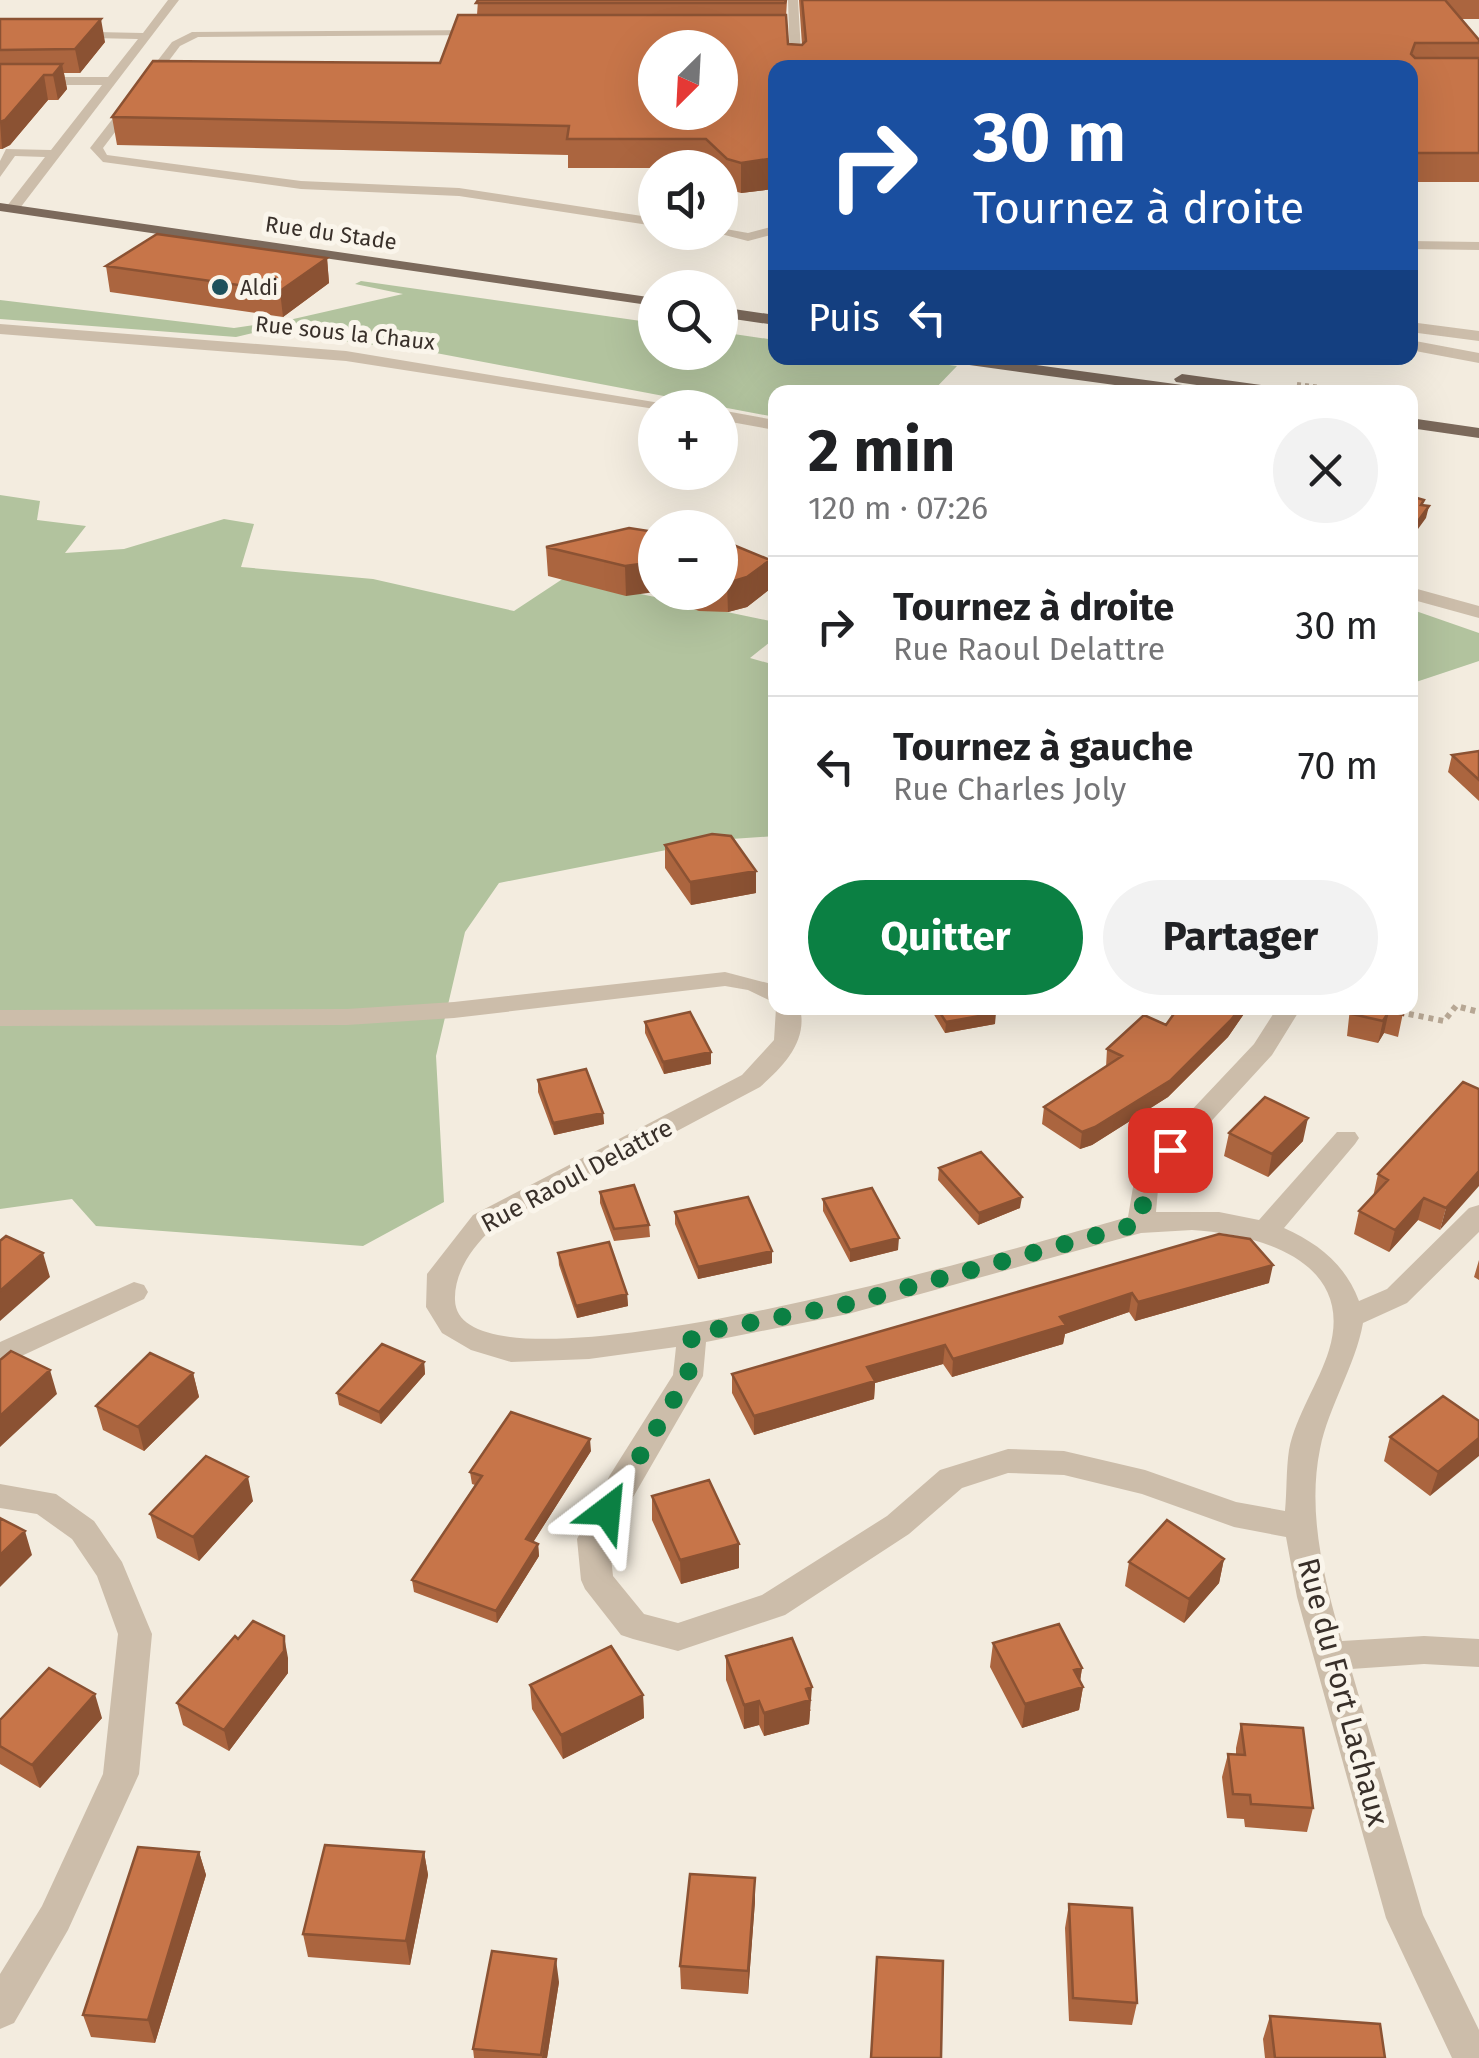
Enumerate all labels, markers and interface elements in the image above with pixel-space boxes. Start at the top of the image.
north arrow [638,30,738,130]
map controls [638,30,738,610]
text: 30 m [973,96,1126,180]
icon: right [808,100,938,230]
button: sound [638,150,738,250]
text: Tournez à droite [973,181,1304,235]
street label: Rue du Stade [263,210,399,256]
button: search [638,270,738,370]
place label: Aldi [240,274,278,301]
marker: Aldi [209,276,231,298]
icon: left [900,290,955,345]
text: Puis [808,295,880,341]
street label: Rue sous la Chaux [254,310,437,356]
button: + [638,390,738,490]
text: 2 min [808,415,955,487]
button: close [1273,418,1378,523]
text: 120 m · 07:26 [808,489,988,527]
button: − [638,510,738,610]
text: Tournez à droite [893,584,1174,630]
icon: right [808,599,863,654]
text: 30 m [1295,603,1378,649]
text: Rue Raoul Delattre [893,630,1165,668]
text: Tournez à gauche [893,724,1193,770]
icon: left [808,739,863,794]
text: 70 m [1298,743,1378,789]
text: Rue Charles Joly [893,770,1126,808]
button: Quitter [808,880,1083,995]
button: Partager [1103,880,1378,995]
pin [1128,1108,1213,1193]
street label: Rue Raoul Delattre [476,1113,678,1239]
icon: arrive [1143,1123,1198,1178]
position arrow [555,1459,659,1563]
street label: Rue du Fort Lachaux [1290,1554,1396,1830]

